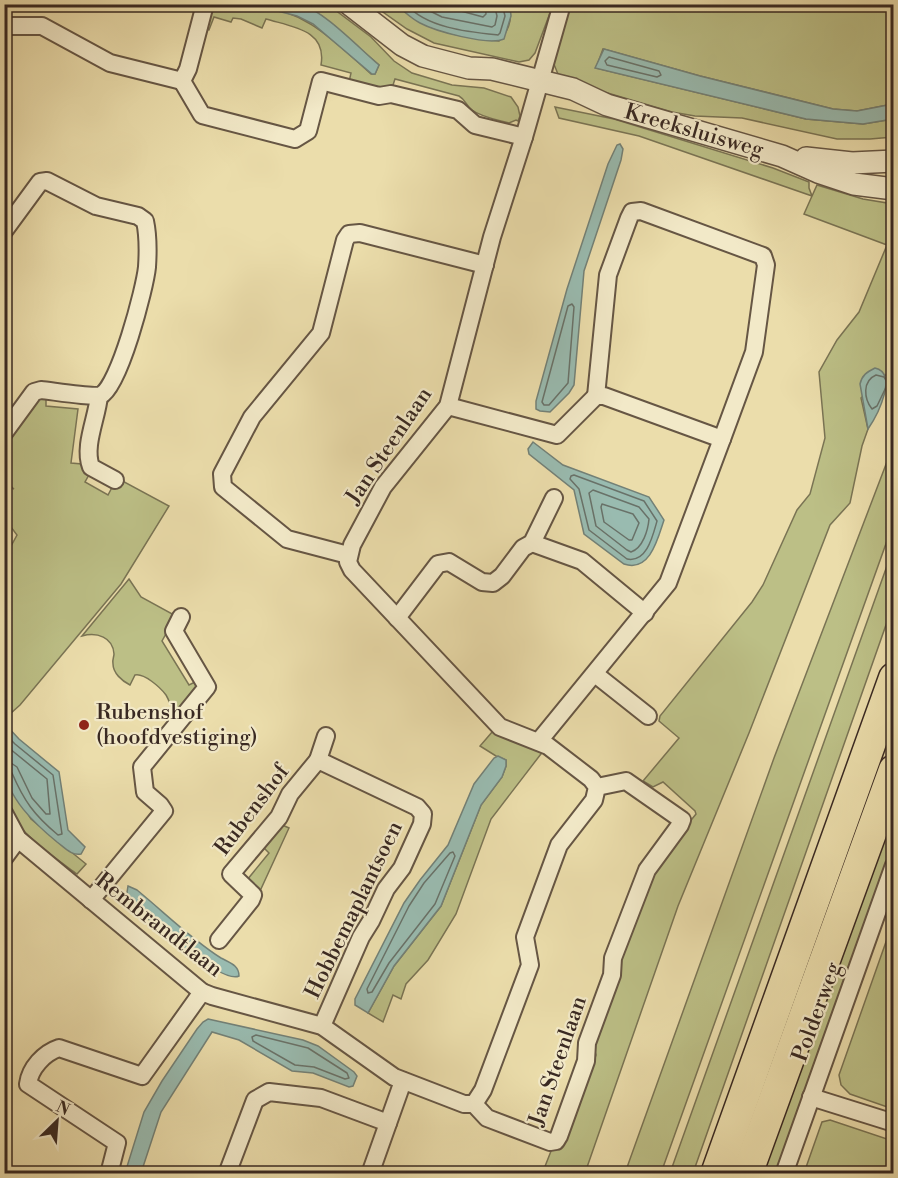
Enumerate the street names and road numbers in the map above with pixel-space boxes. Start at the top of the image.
street label: Kreeksluisweg [621,98,767,164]
street label: Jan Steenlaan [339,382,438,511]
street label: Rubenshof [209,758,296,861]
street label: Hobbemaplantsoen [299,817,409,1003]
street label: Rembrandtlaan [90,867,228,983]
street label: Polderweg [787,958,848,1065]
street label: Jan Steenlaan [523,993,593,1130]

